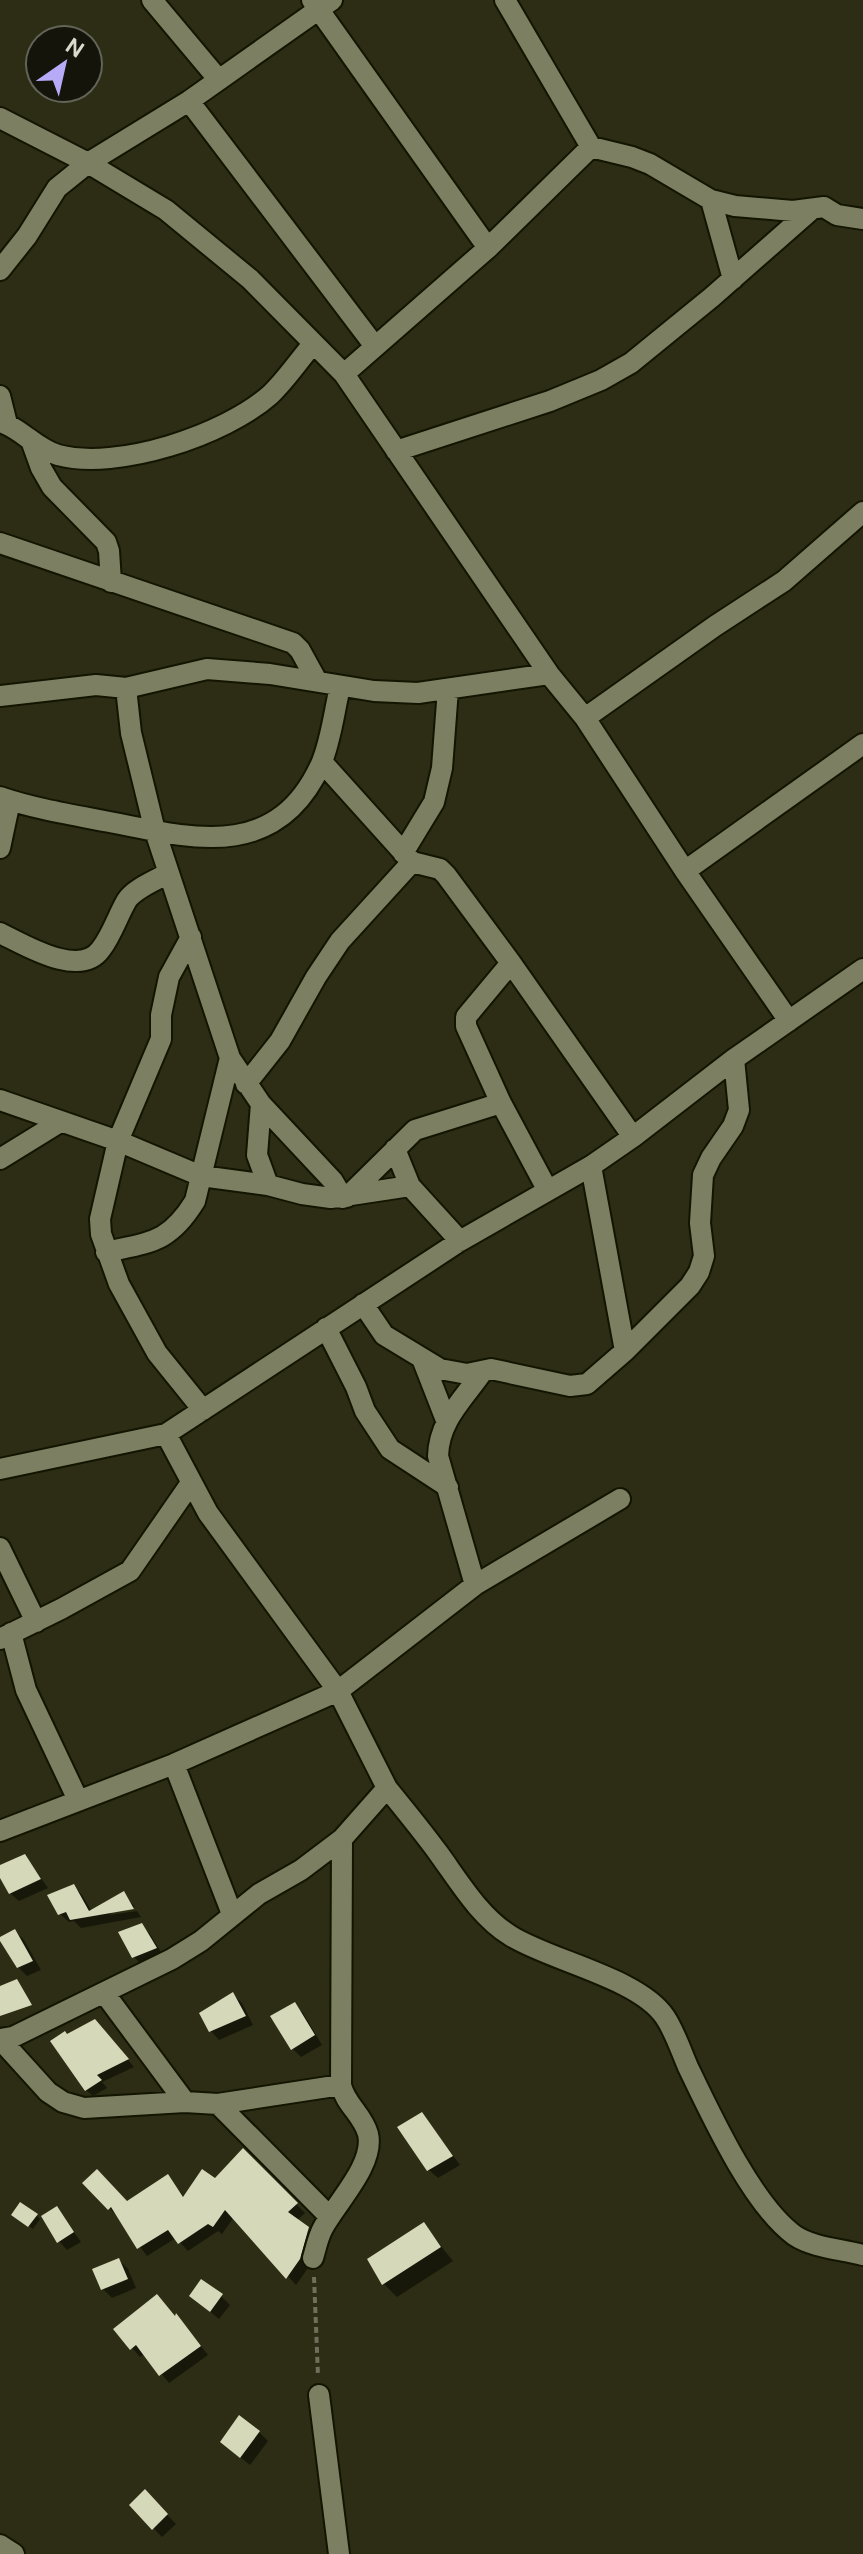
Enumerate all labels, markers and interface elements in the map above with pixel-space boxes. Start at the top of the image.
north arrow [24,24,104,104]
text: N [60,31,90,64]

